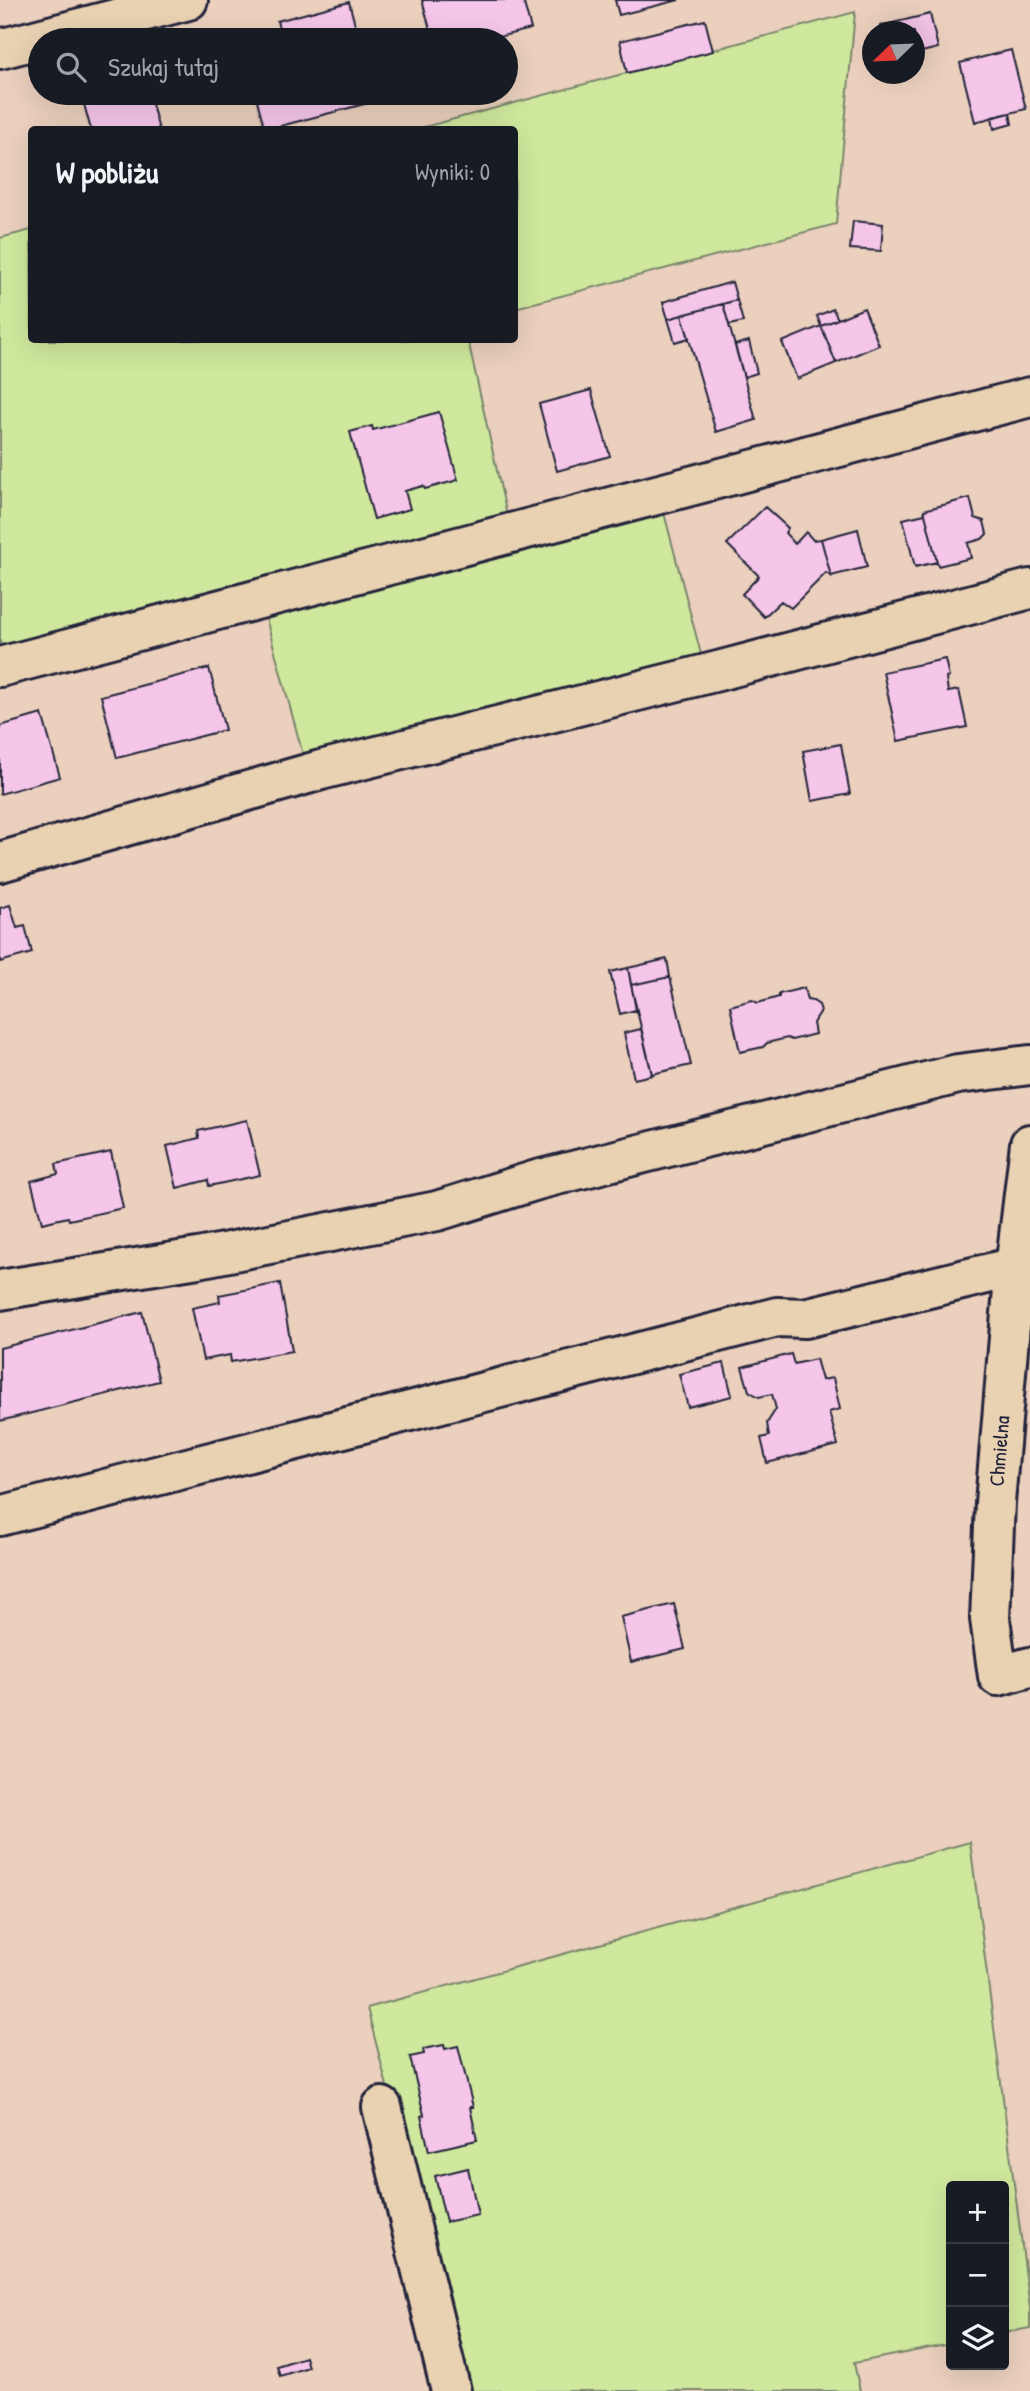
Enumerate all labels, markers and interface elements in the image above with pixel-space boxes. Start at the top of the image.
north arrow [862,21,925,84]
search box [28,28,518,105]
icon: search [52,48,90,86]
text: Szukaj tutaj [108,49,219,84]
text: W pobliżu [56,152,158,192]
text: Wyniki: 0 [415,156,490,187]
street label: Chmielna [981,1414,1017,1488]
map controls [946,2181,1009,2370]
button: + [946,2181,1009,2244]
button: − [946,2244,1009,2307]
button: layers [946,2307,1009,2370]

